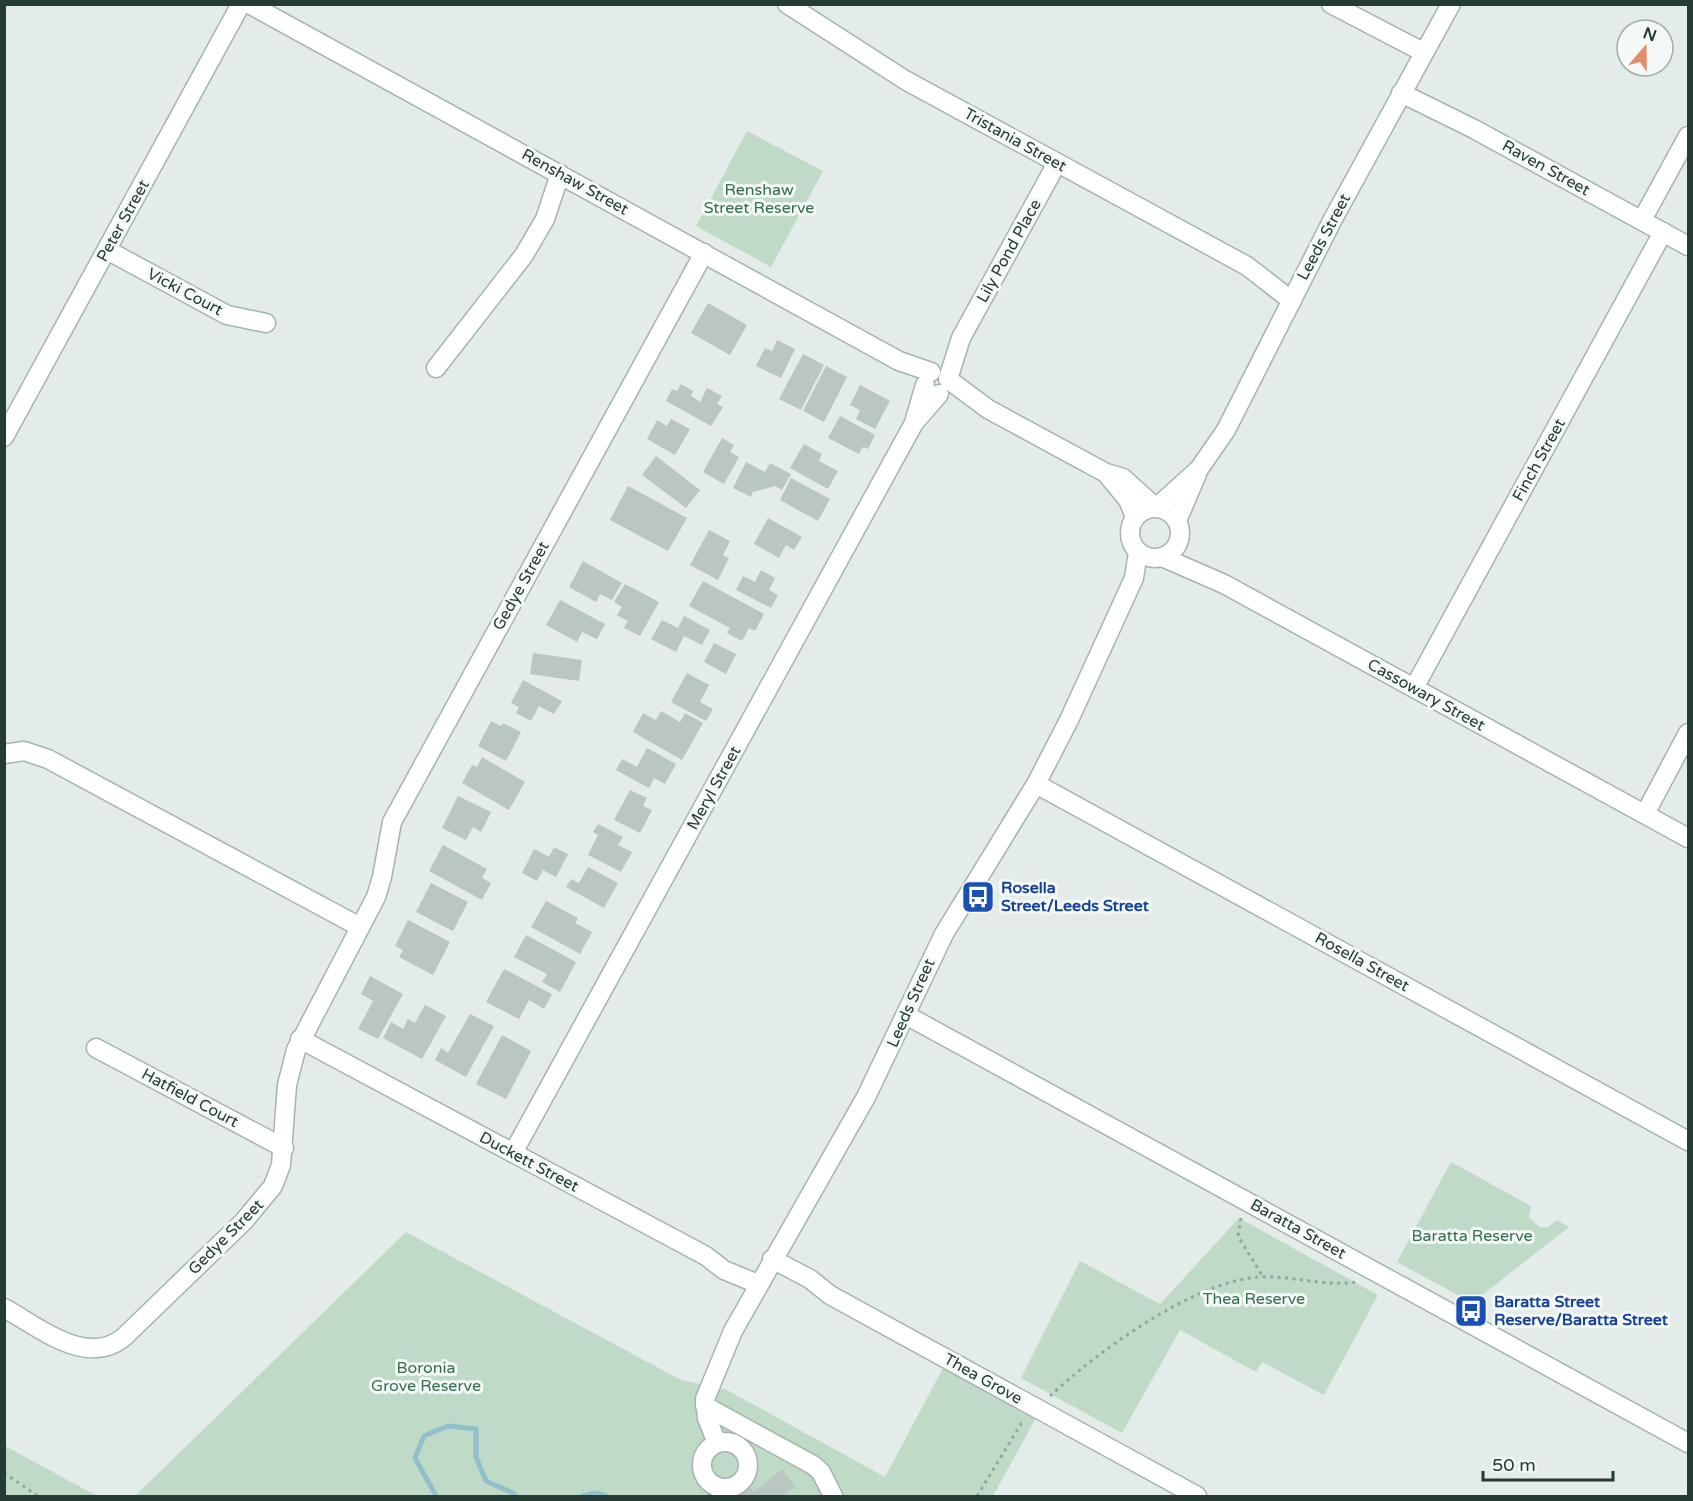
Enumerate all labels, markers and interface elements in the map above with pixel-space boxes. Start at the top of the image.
north arrow [1615,18,1675,78]
text: N [1640,23,1659,46]
street label: Tristania Street [960,104,1070,176]
street label: Raven Street [1499,136,1593,200]
street label: Renshaw Street [518,144,632,220]
street label: Peter Street [92,177,154,265]
park label: Renshaw Street Reserve [704,180,814,218]
street label: Leeds Street [1293,190,1355,284]
street label: Lily Pond Place [972,196,1046,306]
street label: Vicki Court [144,264,226,320]
street label: Finch Street [1508,415,1570,505]
street label: Gedye Street [488,538,554,634]
street label: Cassowary Street [1364,654,1488,736]
street label: Meryl Street [683,743,745,833]
place label: Rosella Street/Leeds Street [1001,878,1150,916]
bus stop icon: Rosella Street/Leeds Street [960,879,996,915]
street label: Rosella Street [1311,928,1413,996]
street label: Leeds Street [883,956,939,1050]
street label: Hatfield Court [138,1064,242,1132]
street label: Duckett Street [476,1127,582,1197]
street label: Gedye Street [184,1195,268,1279]
street label: Baratta Street [1247,1195,1349,1263]
park label: Baratta Reserve [1411,1226,1533,1246]
park label: Thea Reserve [1203,1289,1305,1309]
place label: Baratta Street Reserve/Baratta Street [1494,1292,1669,1330]
bus stop icon: Baratta Street Reserve/Baratta Street [1453,1293,1489,1329]
street label: Thea Grove [940,1349,1026,1409]
park label: Boronia Grove Reserve [371,1358,481,1396]
scale bar [1483,1444,1614,1482]
text: 50 m [1492,1454,1536,1476]

